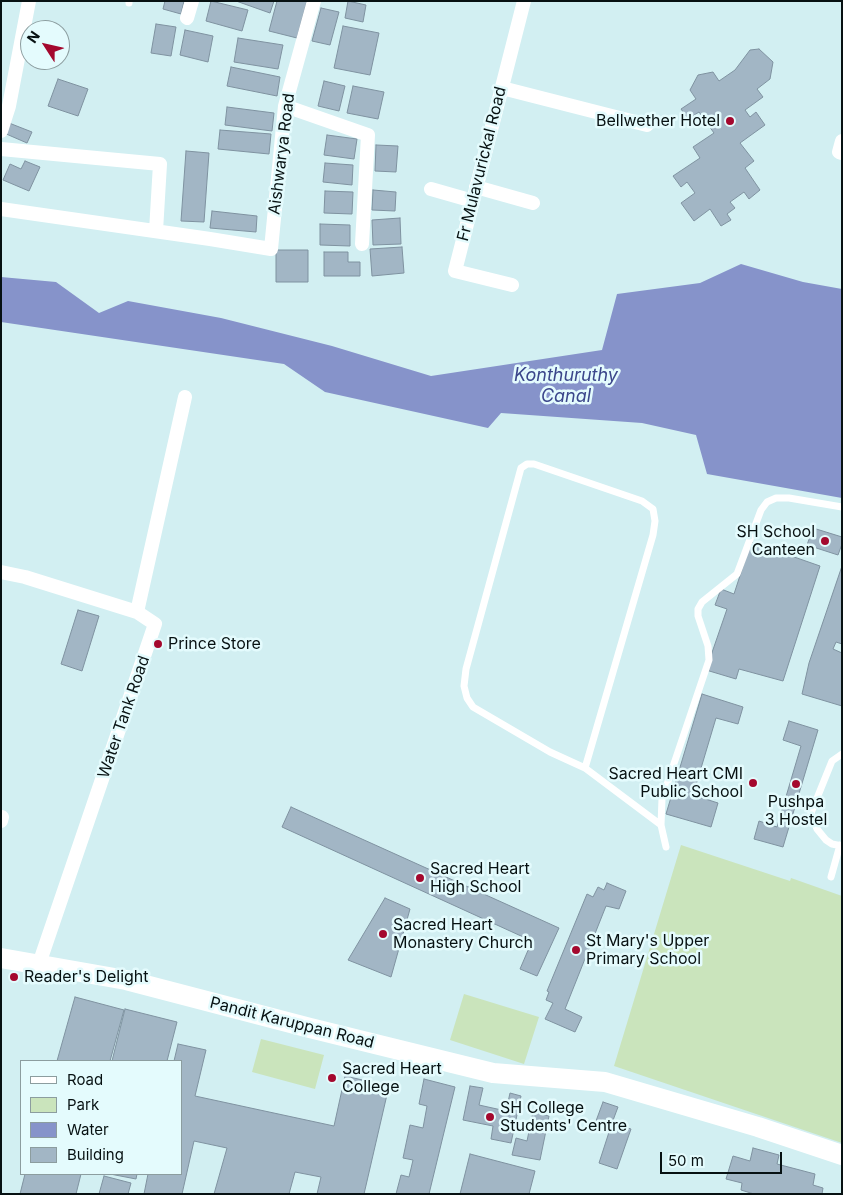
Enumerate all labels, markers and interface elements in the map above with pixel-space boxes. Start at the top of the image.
north arrow [20,20,70,70]
text: N [23,27,43,46]
street label: Fr Mulavurickal Road [454,85,510,243]
street label: Aishwarya Road [265,92,299,216]
place label: Bellwether Hotel [596,111,720,131]
marker: Bellwether Hotel [724,115,736,127]
water label: Konthuruthy Canal [514,365,618,408]
place label: SH School Canteen [736,522,815,560]
marker: SH School Canteen [819,535,831,547]
place label: Prince Store [168,634,261,654]
marker: Prince Store [152,638,164,650]
street label: Water Tank Road [94,653,154,781]
place label: Sacred Heart CMI Public School [608,764,743,802]
marker: Sacred Heart CMI Public School [747,777,759,789]
marker: Pushpa 3 Hostel [790,778,802,790]
place label: Pushpa 3 Hostel [765,792,827,830]
place label: Sacred Heart High School [430,859,530,897]
marker: Sacred Heart High School [414,872,426,884]
place label: Sacred Heart Monastery Church [393,915,533,953]
marker: Sacred Heart Monastery Church [377,928,389,940]
place label: St Mary's Upper Primary School [586,931,709,969]
marker: St Mary's Upper Primary School [570,944,582,956]
place label: Reader's Delight [24,967,149,987]
marker: Reader's Delight [8,971,20,983]
street label: Pandit Karuppan Road [208,993,376,1053]
place label: Sacred Heart College [342,1059,442,1097]
legend [20,1060,182,1175]
text: Road [67,1070,103,1089]
marker: Sacred Heart College [326,1072,338,1084]
text: Park [67,1095,99,1114]
place label: SH College Students' Centre [500,1098,627,1136]
marker: SH College Students' Centre [484,1111,496,1123]
text: Water [67,1120,109,1139]
scale bar [663,1142,786,1174]
text: Building [67,1145,124,1164]
text: 50 m [668,1151,704,1170]

